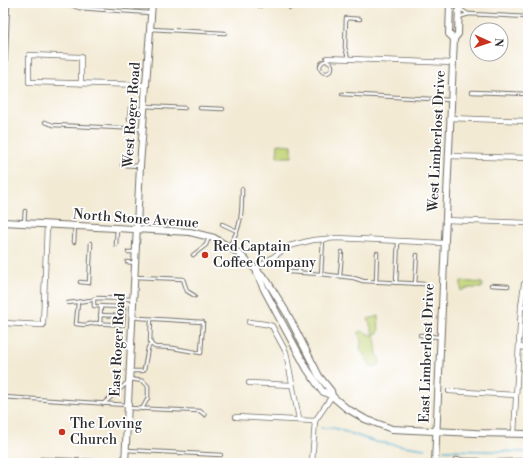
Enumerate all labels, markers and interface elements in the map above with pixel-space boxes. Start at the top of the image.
north arrow [469,22,509,62]
text: N [491,38,505,47]
street label: West Roger Road [119,61,145,169]
street label: West Limberlost Drive [424,70,450,213]
street label: North Stone Avenue [73,206,199,232]
place label: Red Captain Coffee Company [213,238,316,272]
marker: Red Captain Coffee Company [200,250,210,260]
street label: East Limberlost Drive [416,283,438,423]
street label: East Roger Road [106,293,130,397]
place label: The Loving Church [70,415,143,449]
marker: The Loving Church [57,427,67,437]

